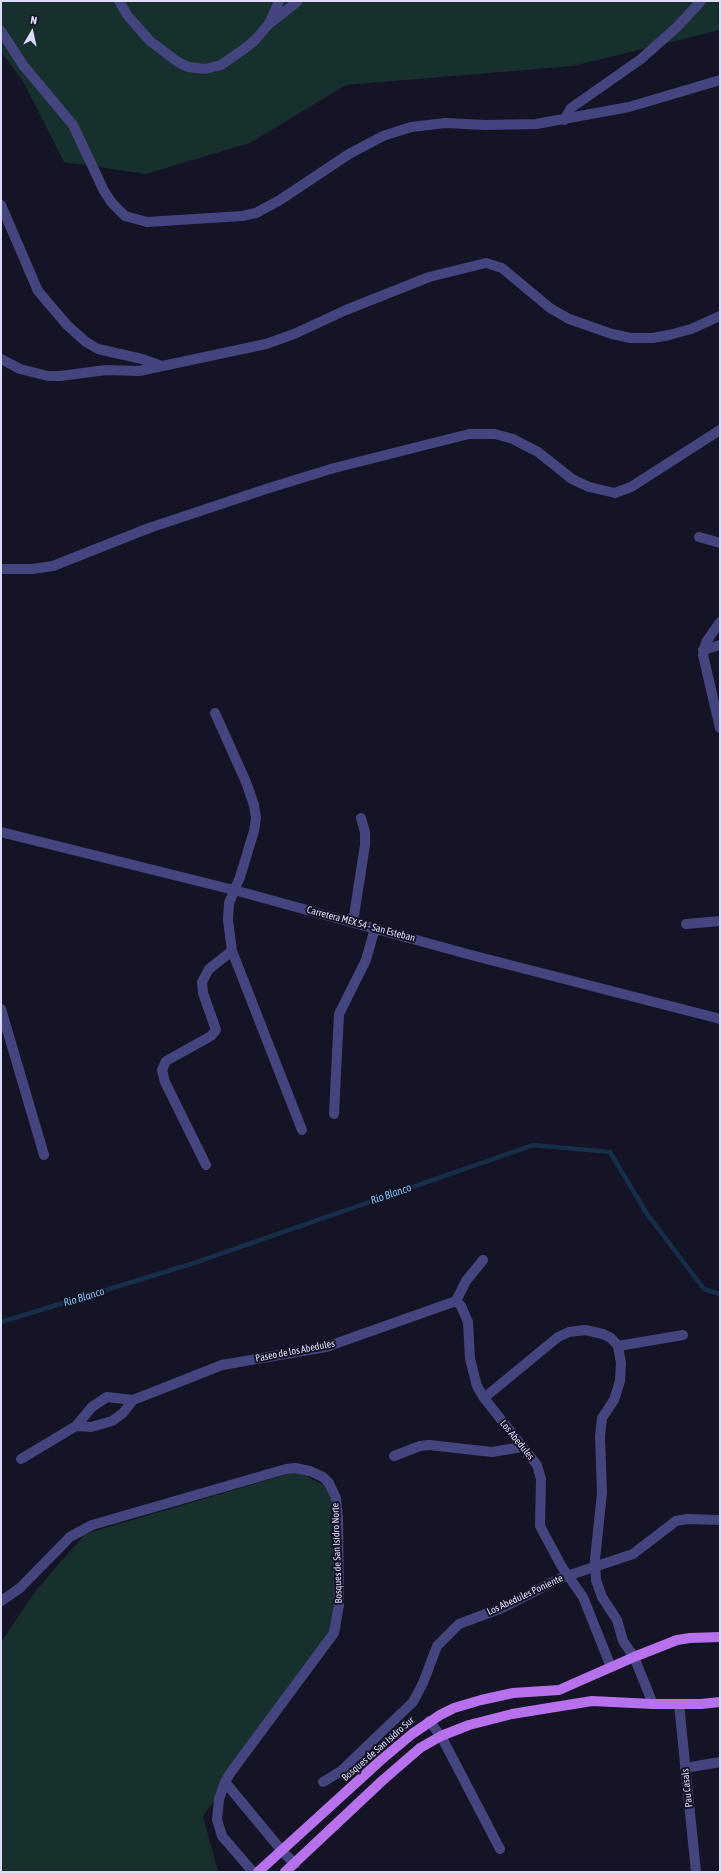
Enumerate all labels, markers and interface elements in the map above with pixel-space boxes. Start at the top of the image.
north arrow [12,12,52,52]
text: N [30,14,38,27]
street label: Carretera MEX 54 - San Esteban [306,904,416,944]
water label: Rio Blanco [369,1181,413,1207]
water label: Rio Blanco [62,1284,106,1310]
street label: Paseo de los Abedules [254,1337,336,1365]
street label: Los Abedules [497,1418,537,1462]
street label: Bosques de San Isidro Norte [329,1503,345,1603]
street label: Los Abedules Poniente [485,1572,565,1618]
street label: Bosques de San Isidro Sur [339,1714,417,1784]
street label: Pau Casals [679,1768,695,1808]

